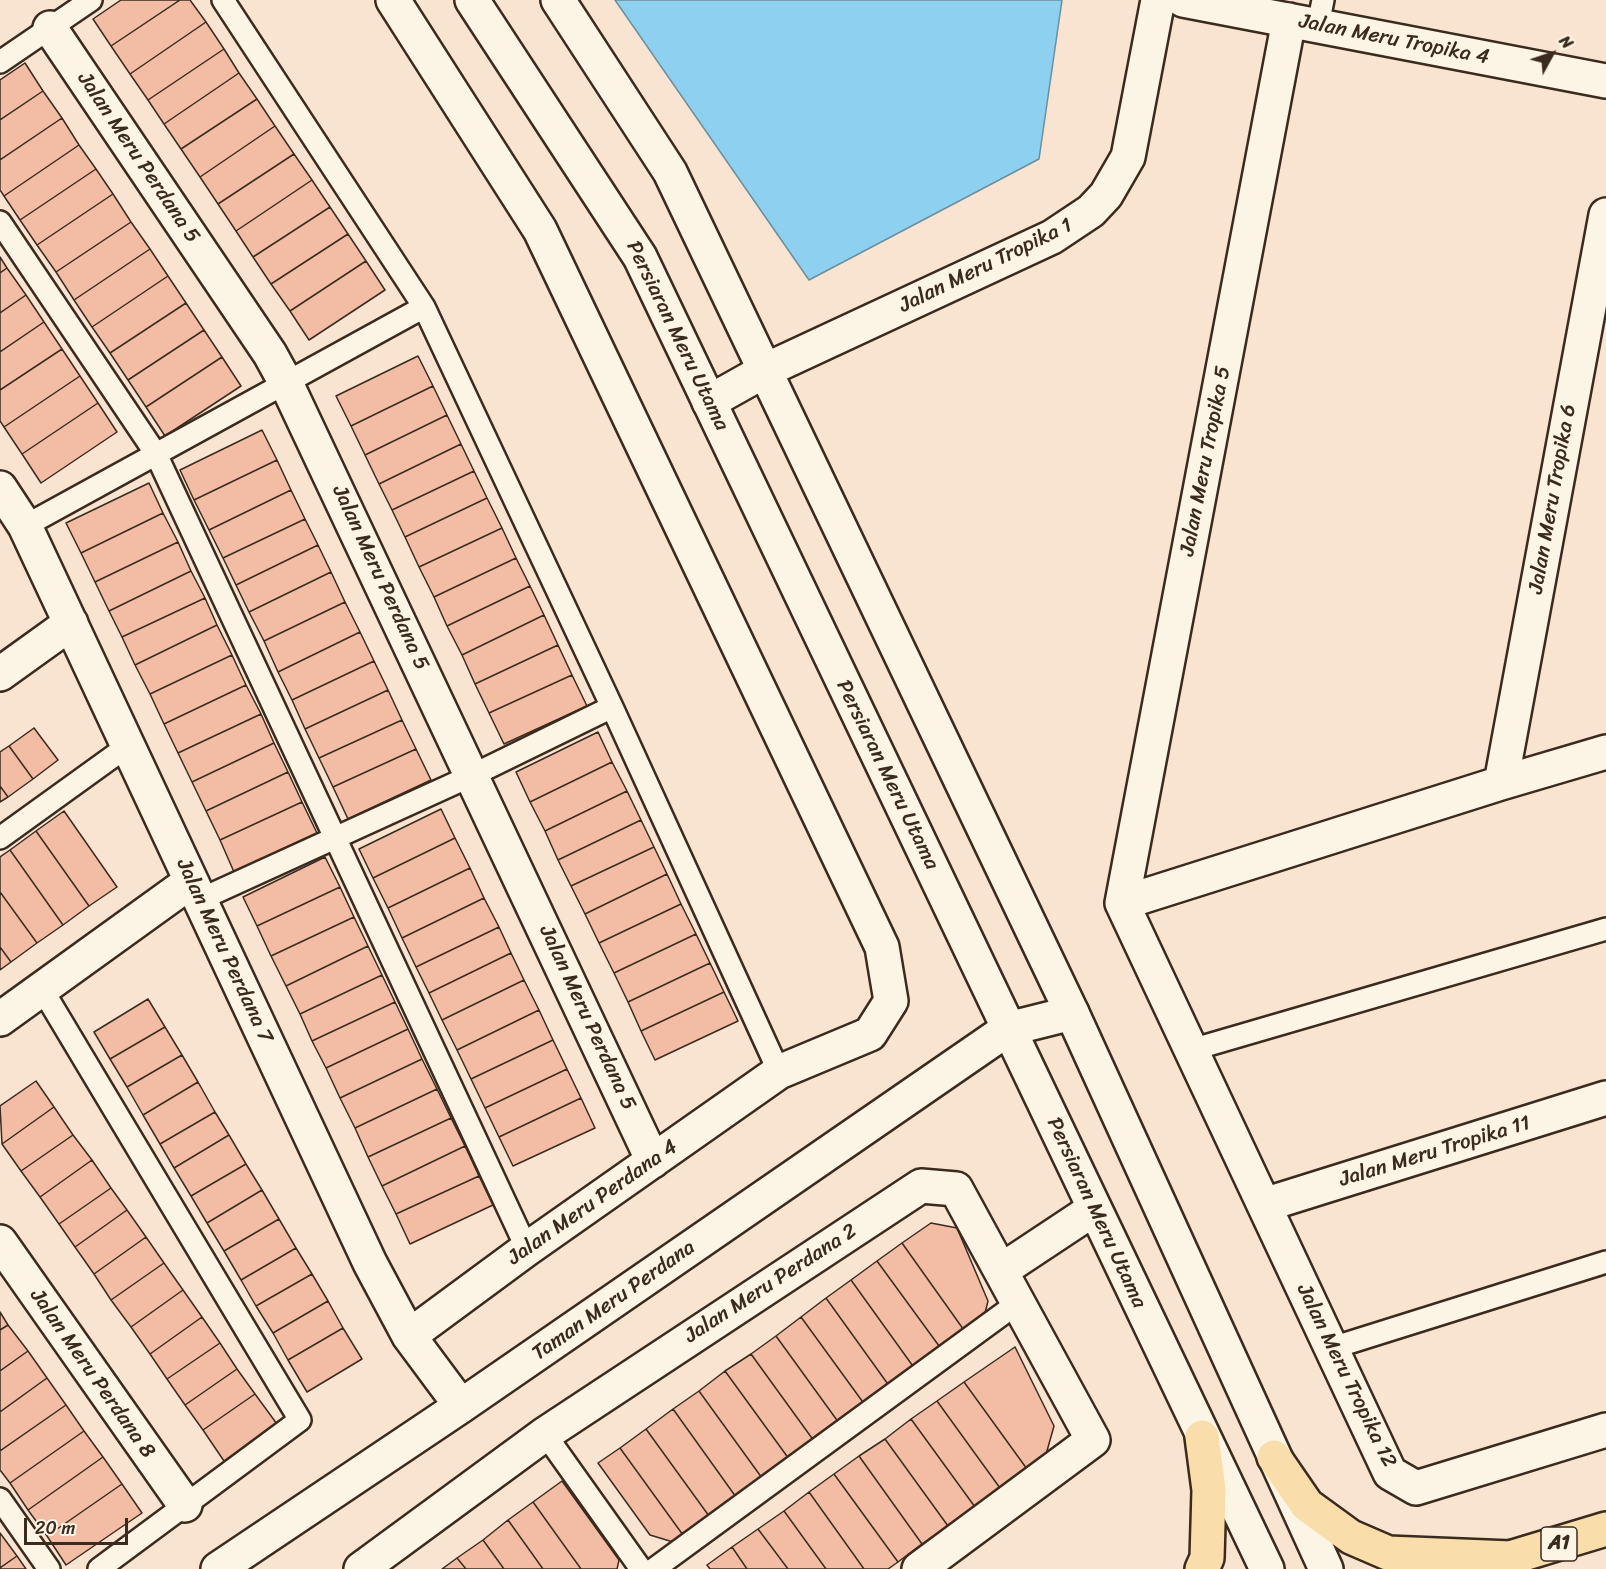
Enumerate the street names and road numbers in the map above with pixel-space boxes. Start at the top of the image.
street label: Jalan Meru Tropika 4 [1297,9,1491,71]
street label: Jalan Meru Perdana 5 [71,68,205,248]
street label: Jalan Meru Tropika 1 [896,213,1076,319]
street label: Persiaran Meru Utama [620,237,734,435]
street label: Jalan Meru Tropika 5 [1175,364,1237,558]
street label: Jalan Meru Tropika 6 [1524,402,1582,596]
street label: Jalan Meru Perdana 5 [326,482,434,674]
street label: Persiaran Meru Utama [830,676,944,874]
street label: Jalan Meru Perdana 7 [170,855,278,1047]
street label: Jalan Meru Perdana 5 [533,922,641,1114]
street label: Jalan Meru Tropika 11 [1337,1111,1533,1193]
street label: Persiaran Meru Utama [1041,1114,1151,1312]
street label: Jalan Meru Perdana 4 [503,1135,683,1271]
street label: Jalan Meru Perdana 2 [680,1219,862,1349]
street label: Taman Meru Perdana [528,1235,700,1367]
street label: Jalan Meru Tropika 12 [1291,1280,1401,1472]
street label: Jalan Meru Perdana 8 [24,1285,160,1463]
road number: A1 [1541,1527,1577,1561]

